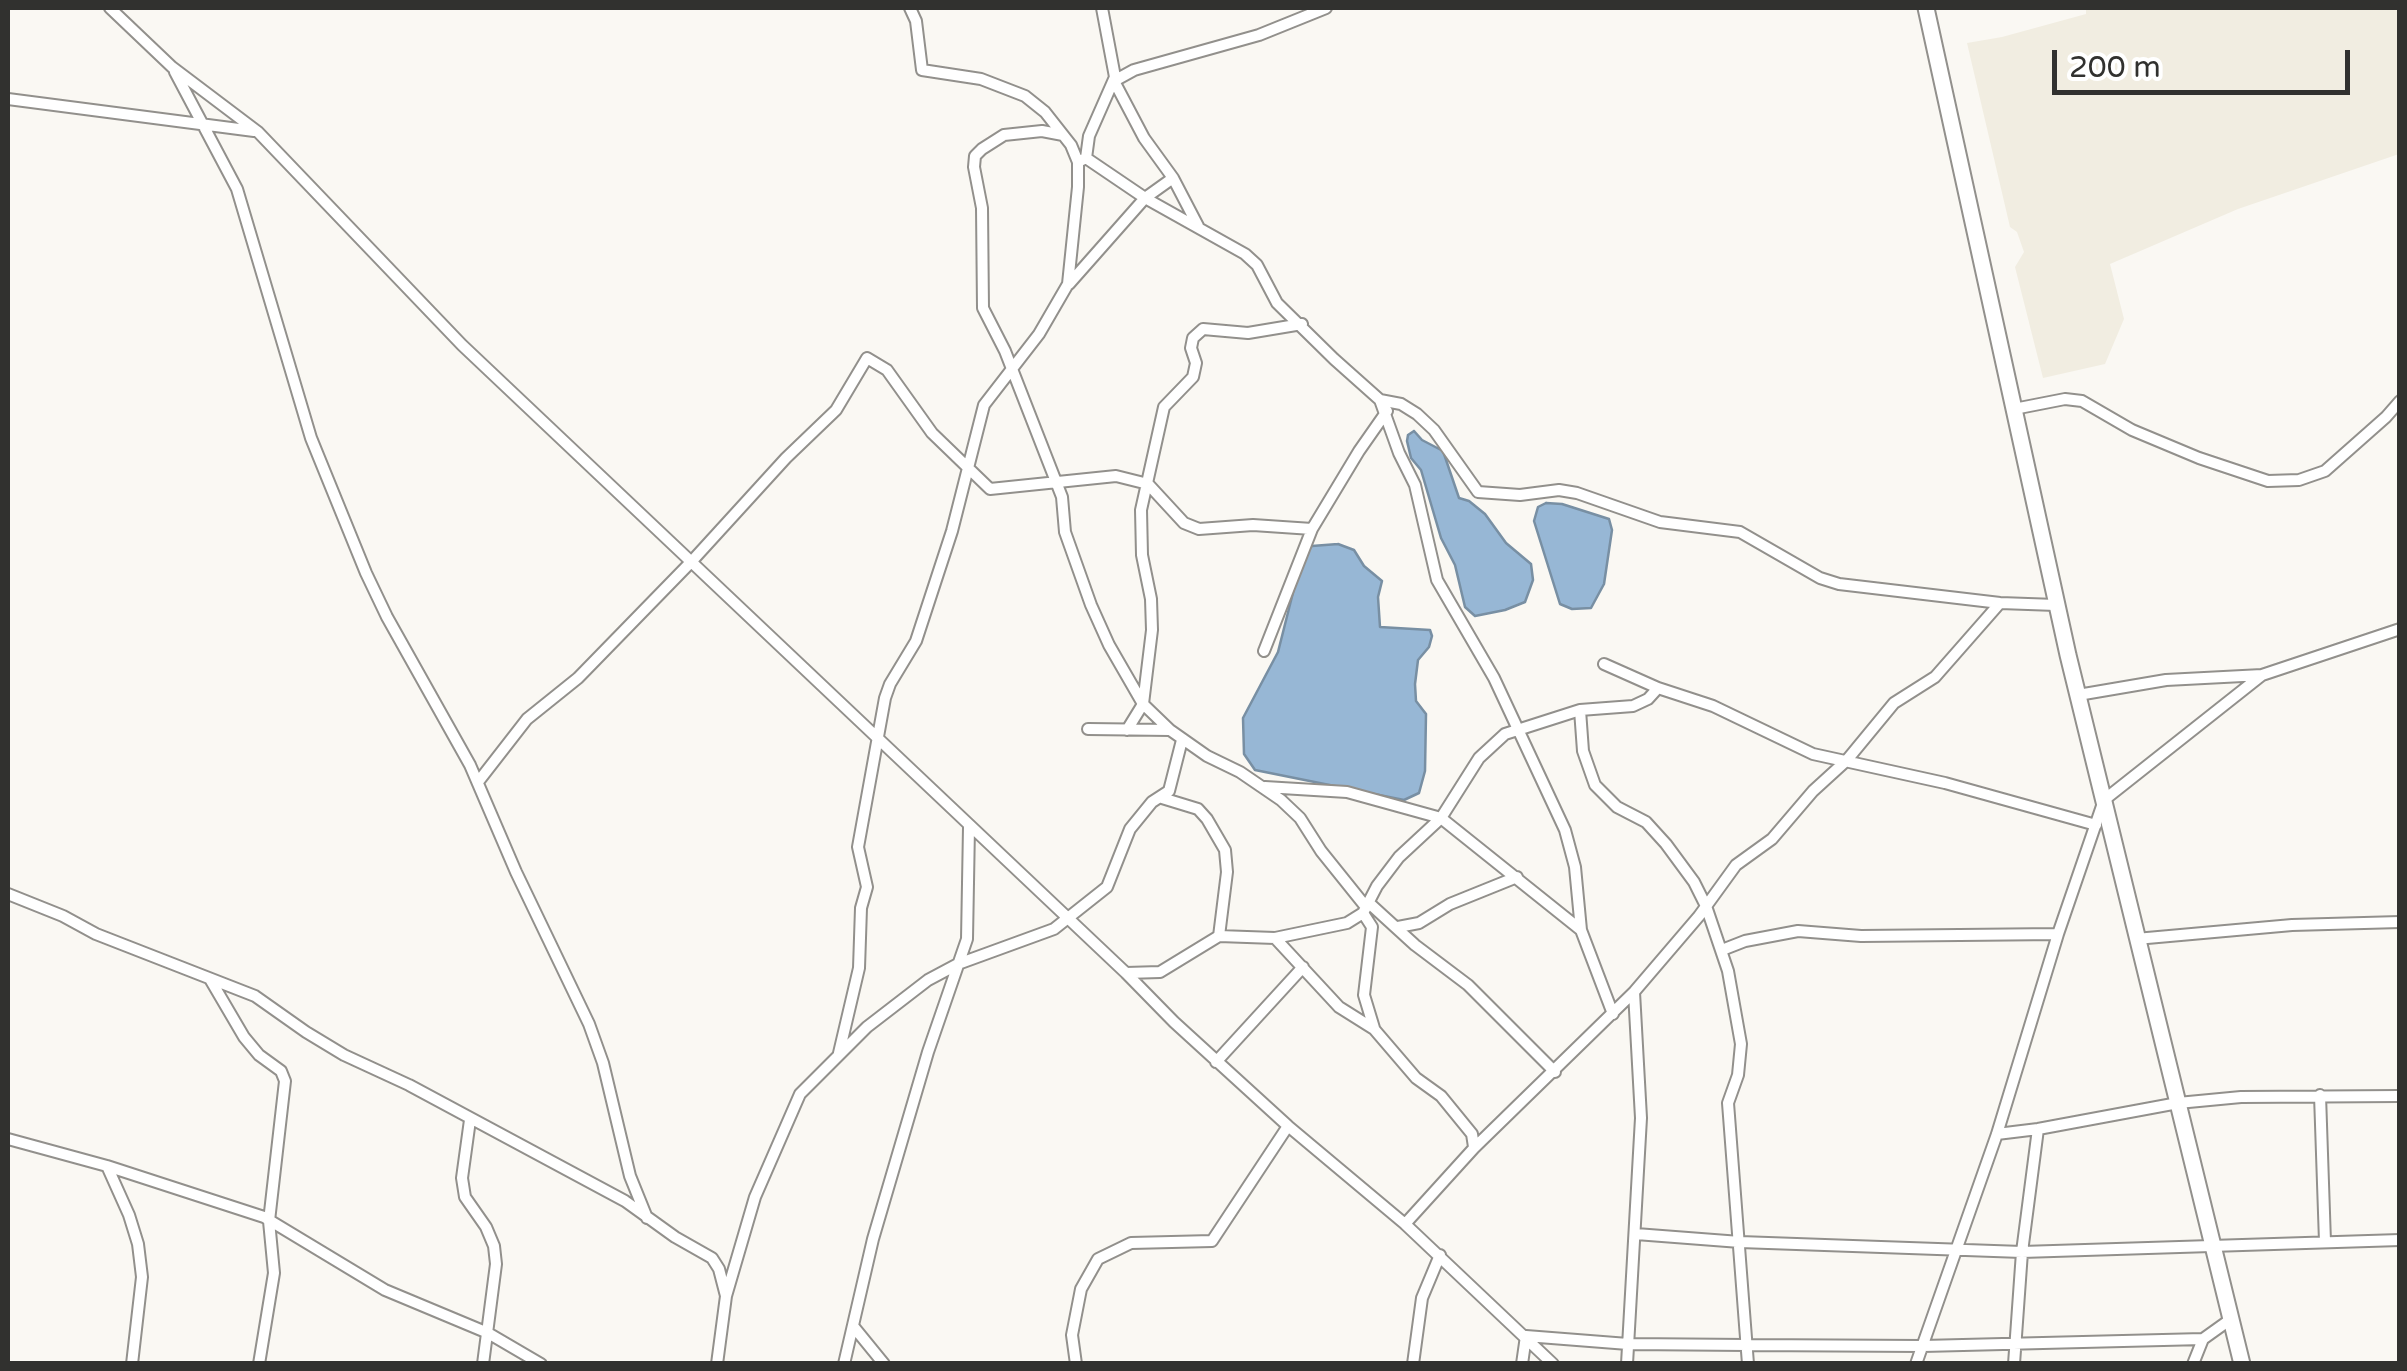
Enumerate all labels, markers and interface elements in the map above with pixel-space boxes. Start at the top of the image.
scale bar [2057,30,2354,92]
text: 200 m [2069,49,2161,86]

